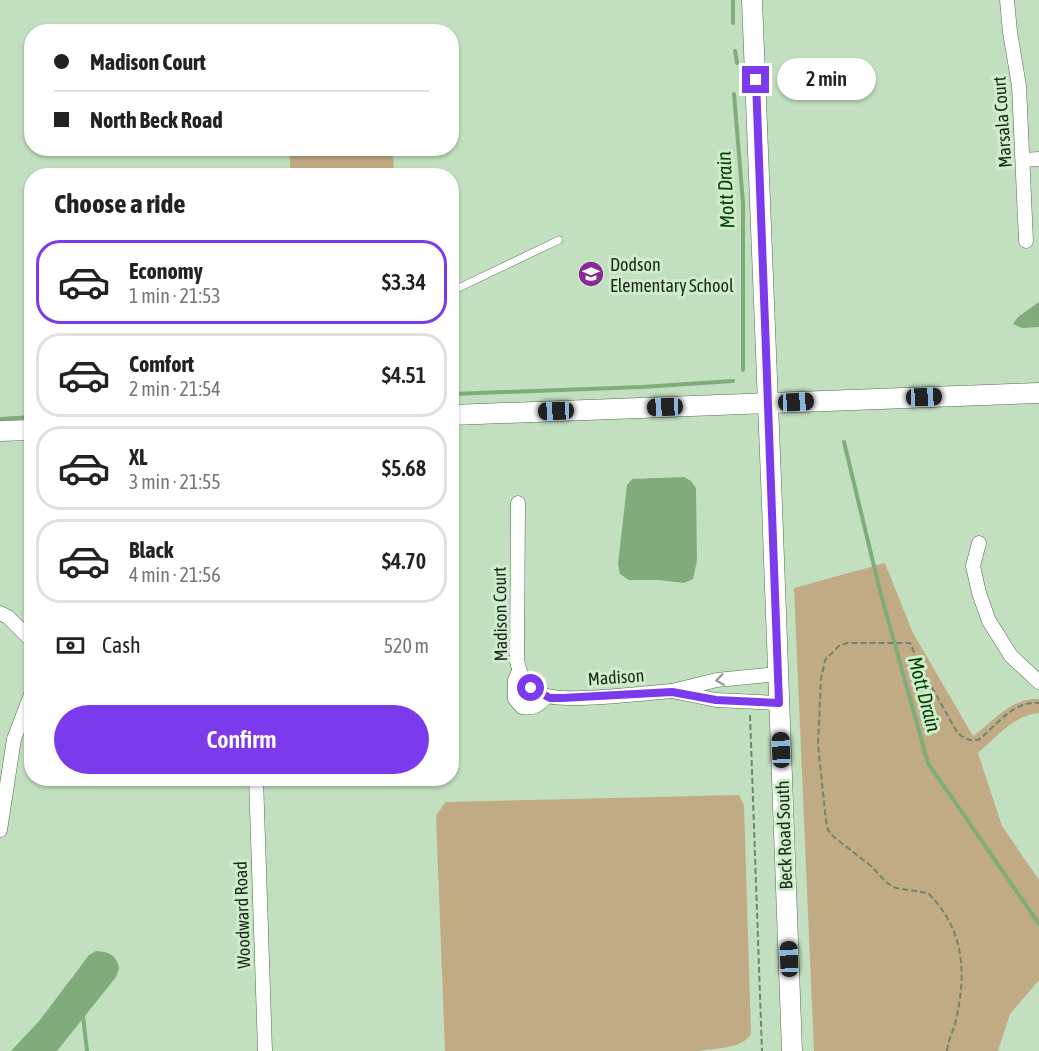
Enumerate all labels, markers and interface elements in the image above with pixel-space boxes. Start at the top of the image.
text: Madison Court [90,49,206,75]
callout: 2 min [777,59,876,101]
route end [742,66,769,93]
text: 2 min [806,67,847,90]
street label: Marsala Court [988,76,1016,168]
text: North Beck Road [90,107,223,133]
water label: Mott Drain [711,151,739,229]
text: Choose a ride [54,188,186,219]
place label: Dodson Elementary School [610,254,734,296]
icon: car [57,255,111,309]
text: Economy [129,258,203,284]
school or university icon: Dodson Elementary School [576,259,606,289]
text: $3.34 [382,269,426,295]
text: 1 min · 21:53 [129,284,221,307]
icon: car [57,348,111,402]
text: Comfort [129,351,194,377]
text: $4.51 [382,362,426,388]
text: 2 min · 21:54 [129,377,221,400]
car [906,387,942,407]
car [778,392,814,412]
car [647,397,683,417]
car [538,401,574,421]
icon: car [57,441,111,495]
text: XL [129,444,147,470]
text: $5.68 [382,455,426,481]
text: 3 min · 21:55 [129,470,221,493]
icon: car [57,534,111,588]
text: Black [129,537,173,563]
text: $4.70 [382,548,426,574]
text: 4 min · 21:56 [129,563,221,586]
street label: Madison Court [489,566,511,662]
icon: cash [54,629,87,662]
text: Cash [102,632,141,658]
text: 520 m [384,634,429,657]
water label: Mott Drain [904,654,946,735]
street label: Madison [587,665,645,689]
one-way arrow [716,673,725,686]
route start [517,674,544,701]
button: Confirm [54,705,429,774]
car [771,732,791,768]
street label: Beck Road South [772,780,796,890]
street label: Woodward Road [230,861,254,969]
car [779,941,799,977]

